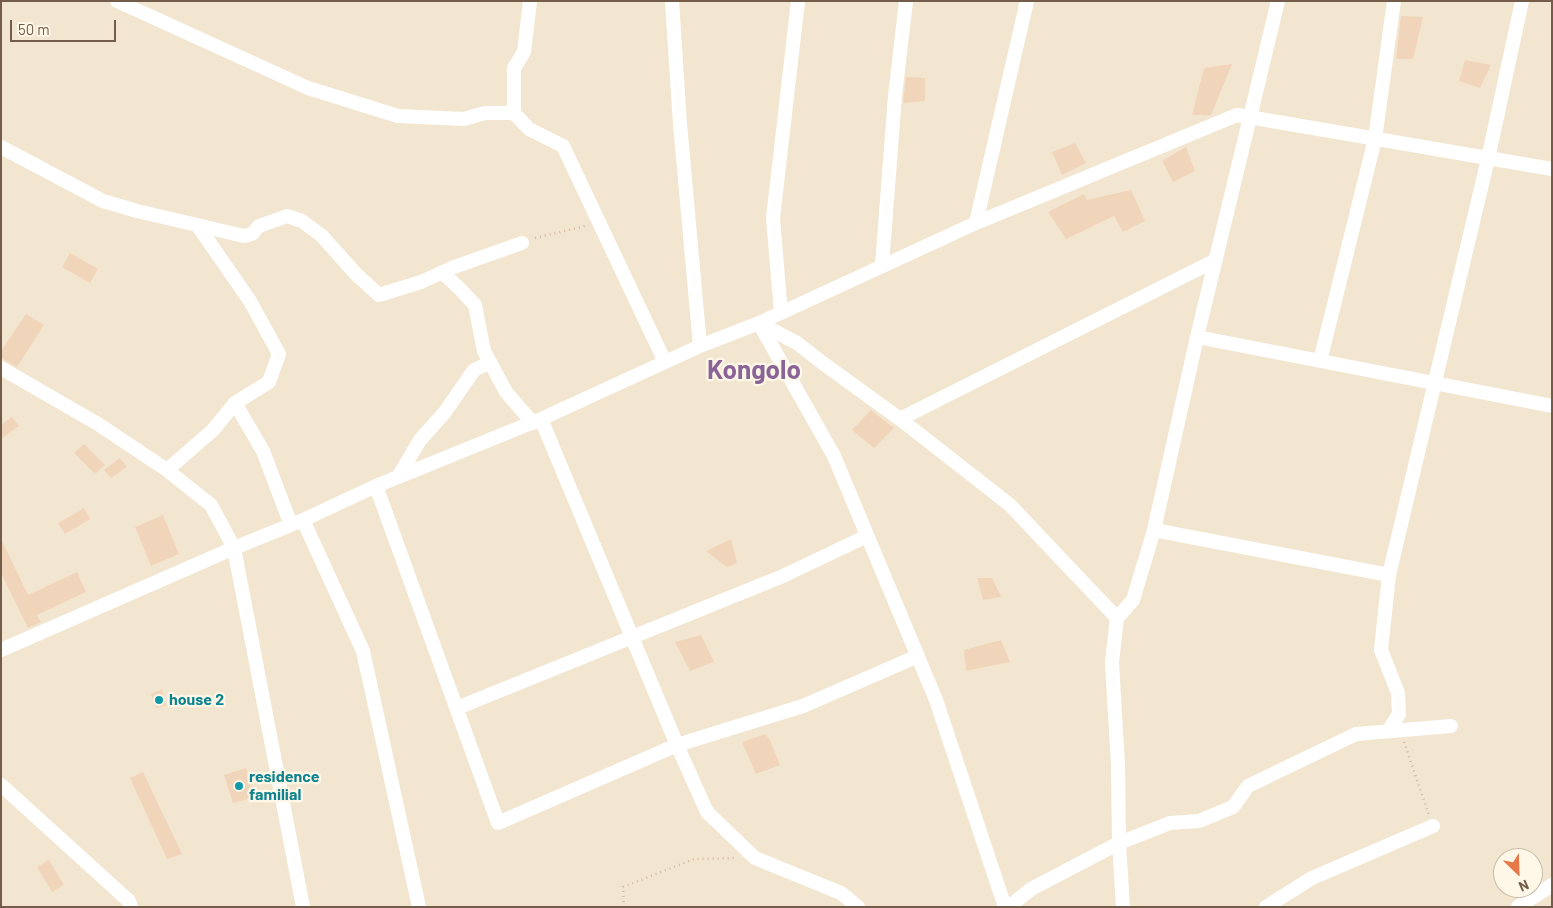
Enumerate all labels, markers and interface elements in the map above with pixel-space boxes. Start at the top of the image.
scale bar [12,10,119,42]
text: 50 m [18,20,50,38]
district label: Kongolo [707,354,801,386]
place label: house 2 [169,690,224,710]
marker: house 2 [153,694,165,706]
place label: residence familial [249,767,319,805]
marker: residence familial [233,780,245,792]
north arrow [1493,848,1543,898]
text: N [1516,877,1532,896]

